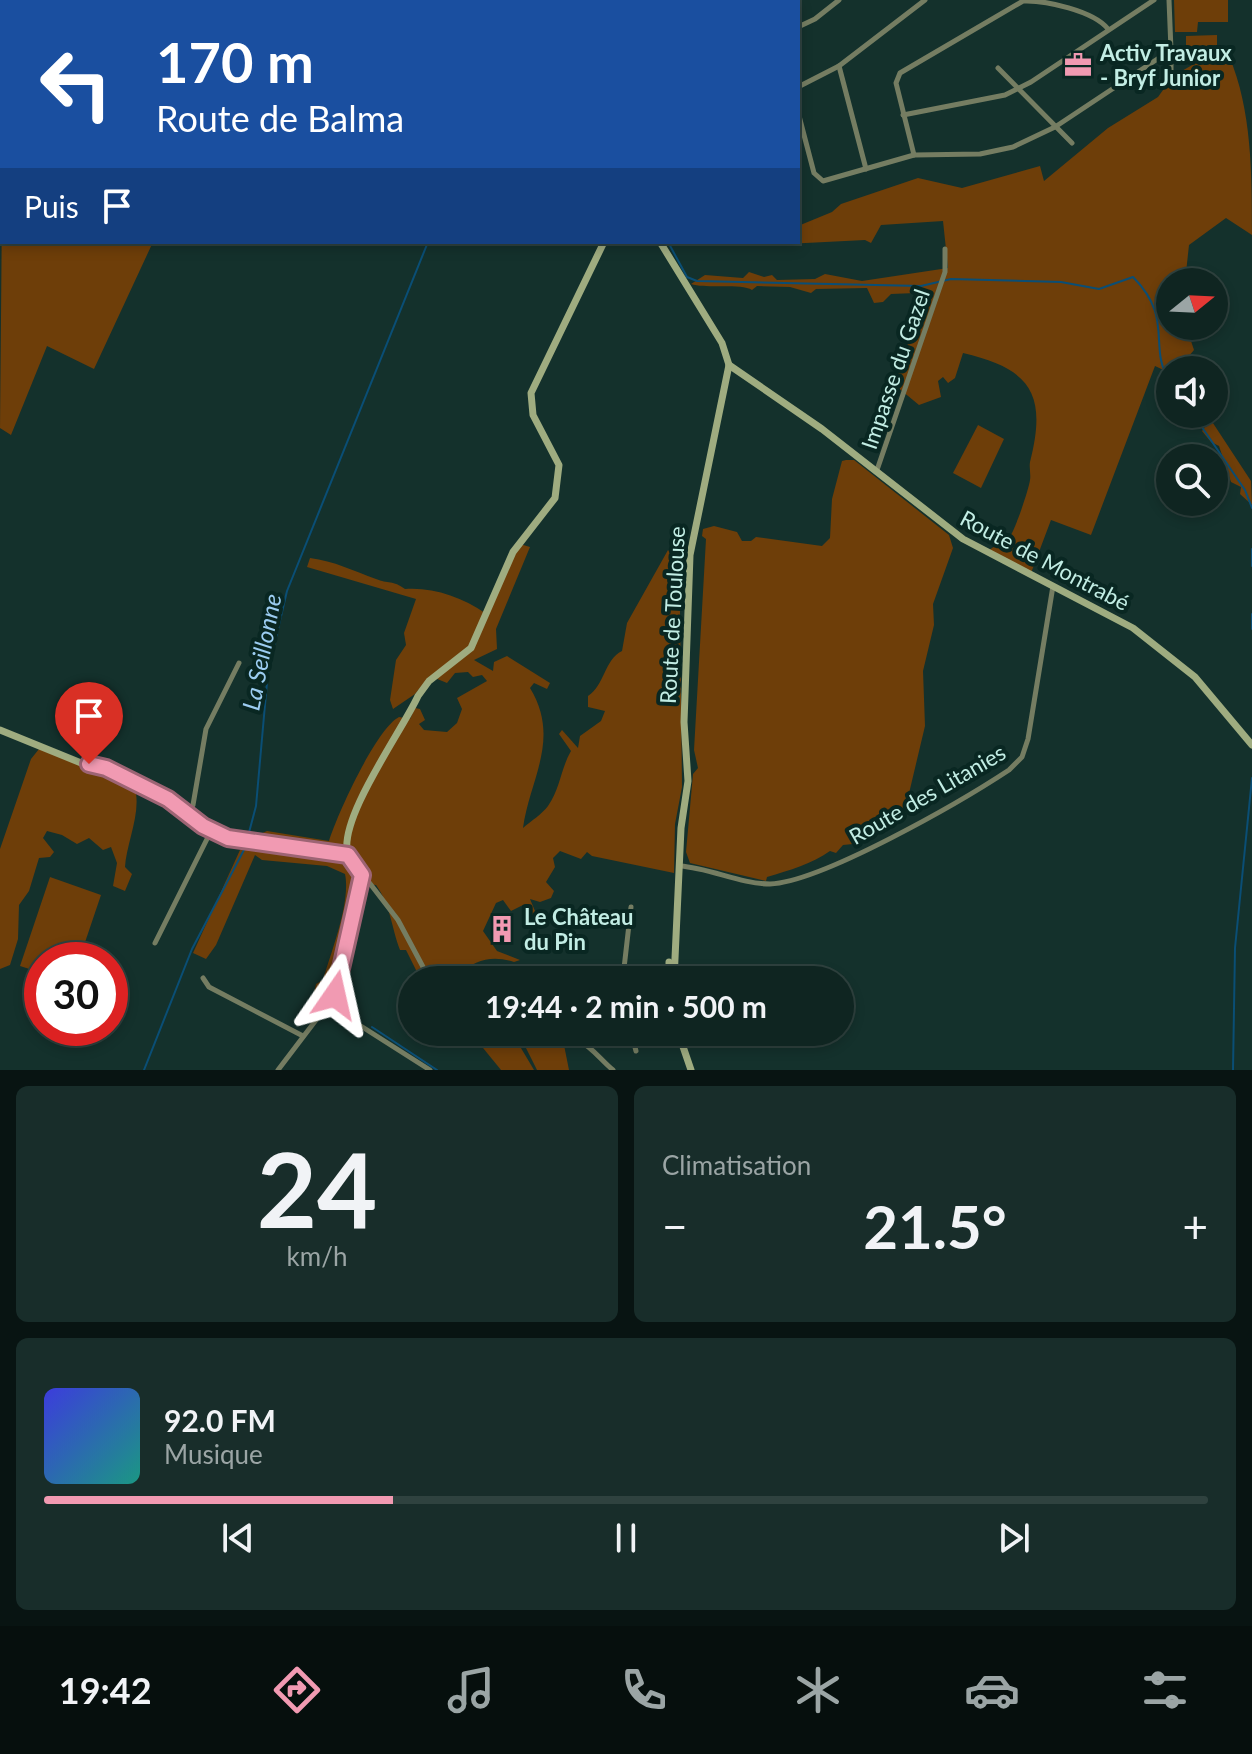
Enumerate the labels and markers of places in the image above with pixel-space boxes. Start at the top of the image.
place label: Activ Travaux - Bryf Junior [1099,39,1232,91]
office icon: Activ Travaux - Bryf Junior [1063,50,1093,80]
pin [55,682,123,764]
place label: Le Château du Pin [524,903,633,955]
building icon: Le Château du Pin [487,914,517,944]

